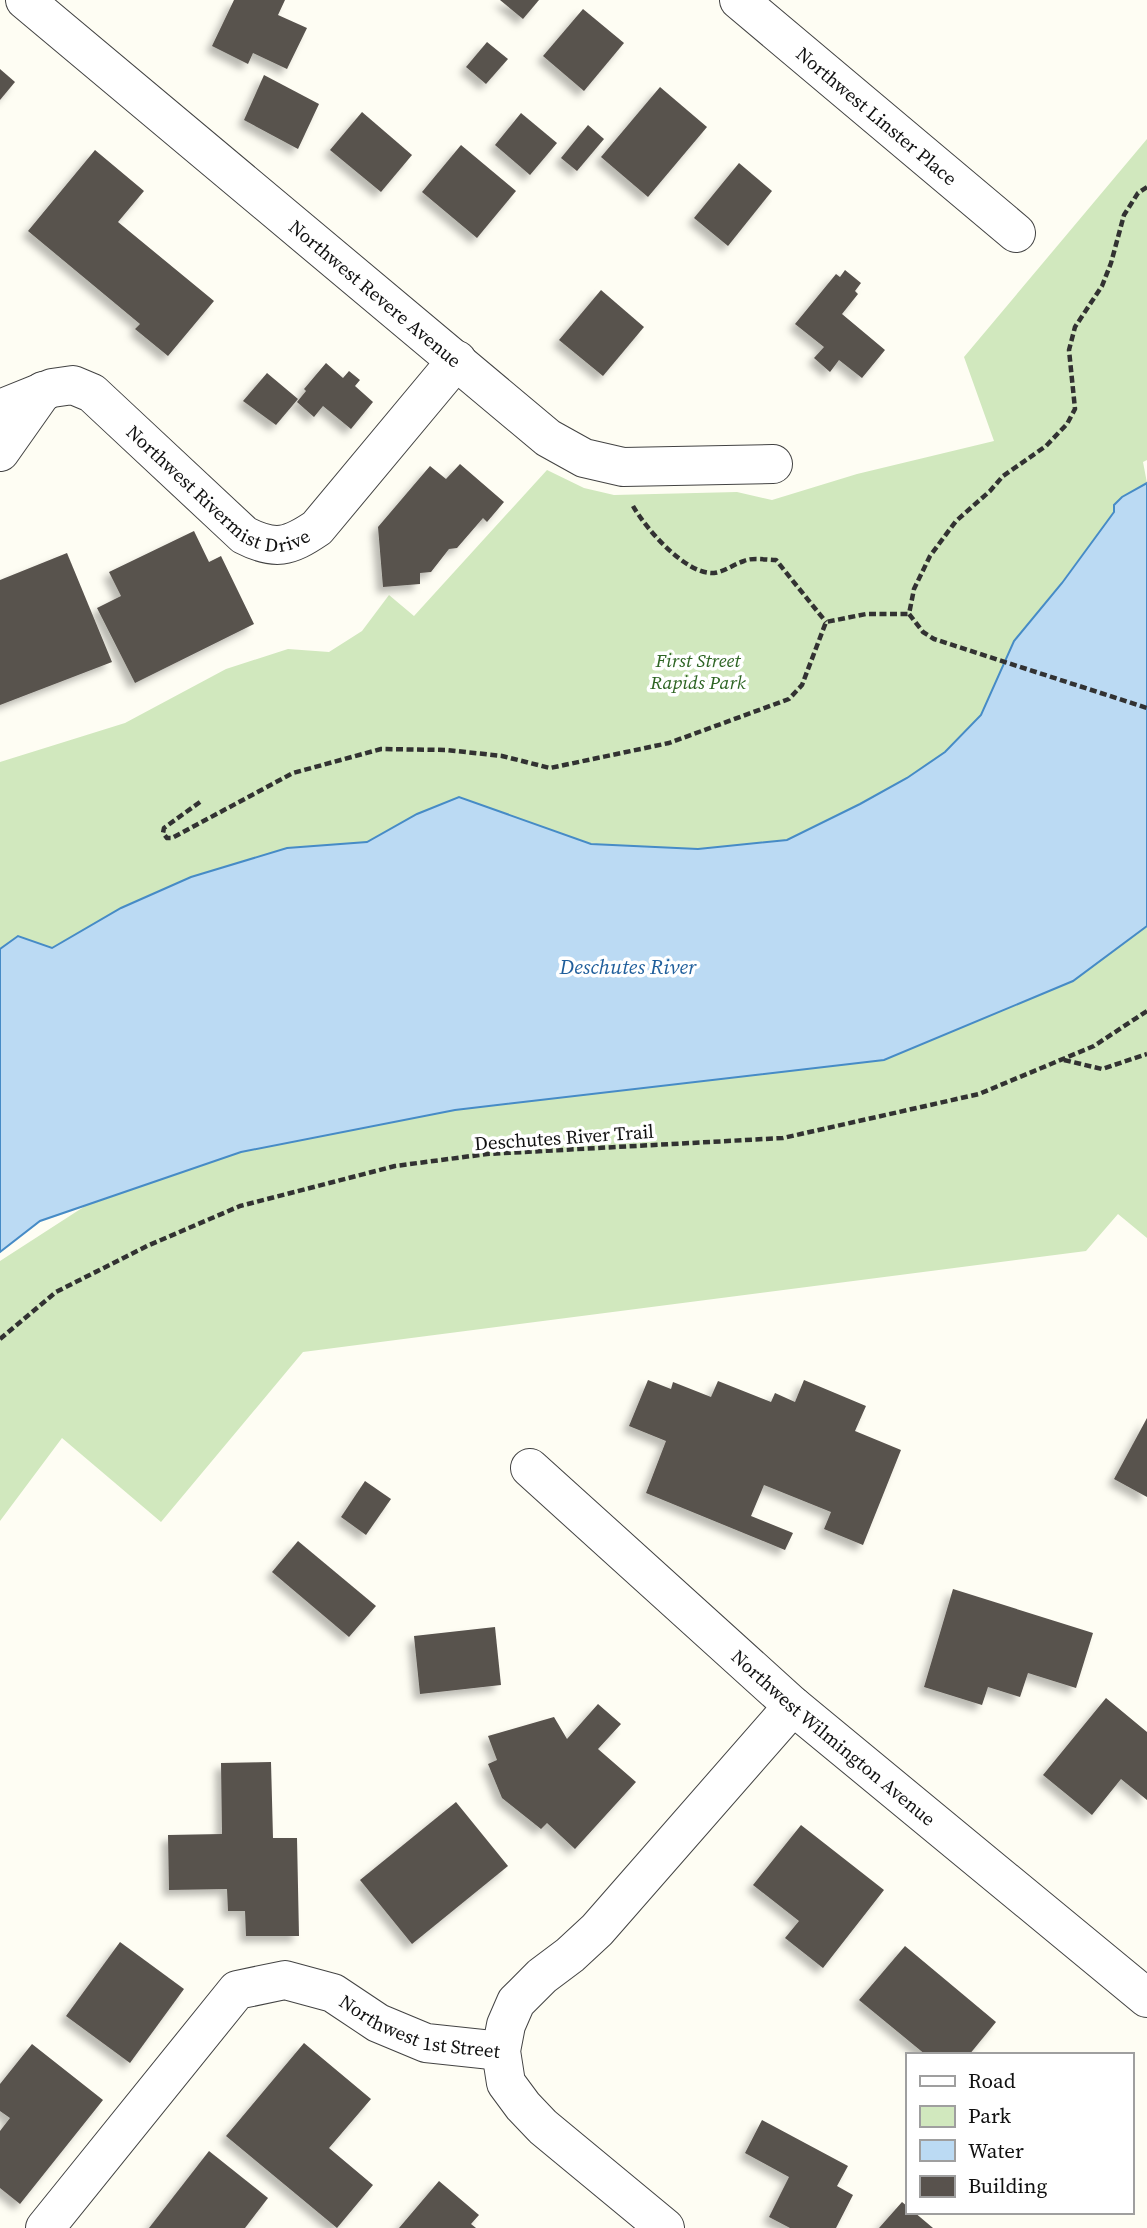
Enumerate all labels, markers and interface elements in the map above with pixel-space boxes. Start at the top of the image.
street label: Northwest Linster Place [791,41,963,191]
street label: Northwest Revere Avenue [284,214,467,373]
street label: Northwest Rivermist Drive [121,419,315,558]
park label: First Street Rapids Park [649,647,746,695]
water label: Deschutes River [559,952,697,981]
street label: Deschutes River Trail [473,1118,655,1156]
street label: Northwest Wilmington Avenue [726,1643,941,1831]
street label: Northwest 1st Street [335,1988,502,2064]
legend [906,2053,1133,2214]
text: Road [968,2066,1016,2095]
text: Park [968,2101,1012,2130]
text: Water [968,2136,1024,2165]
text: Building [968,2171,1047,2200]

